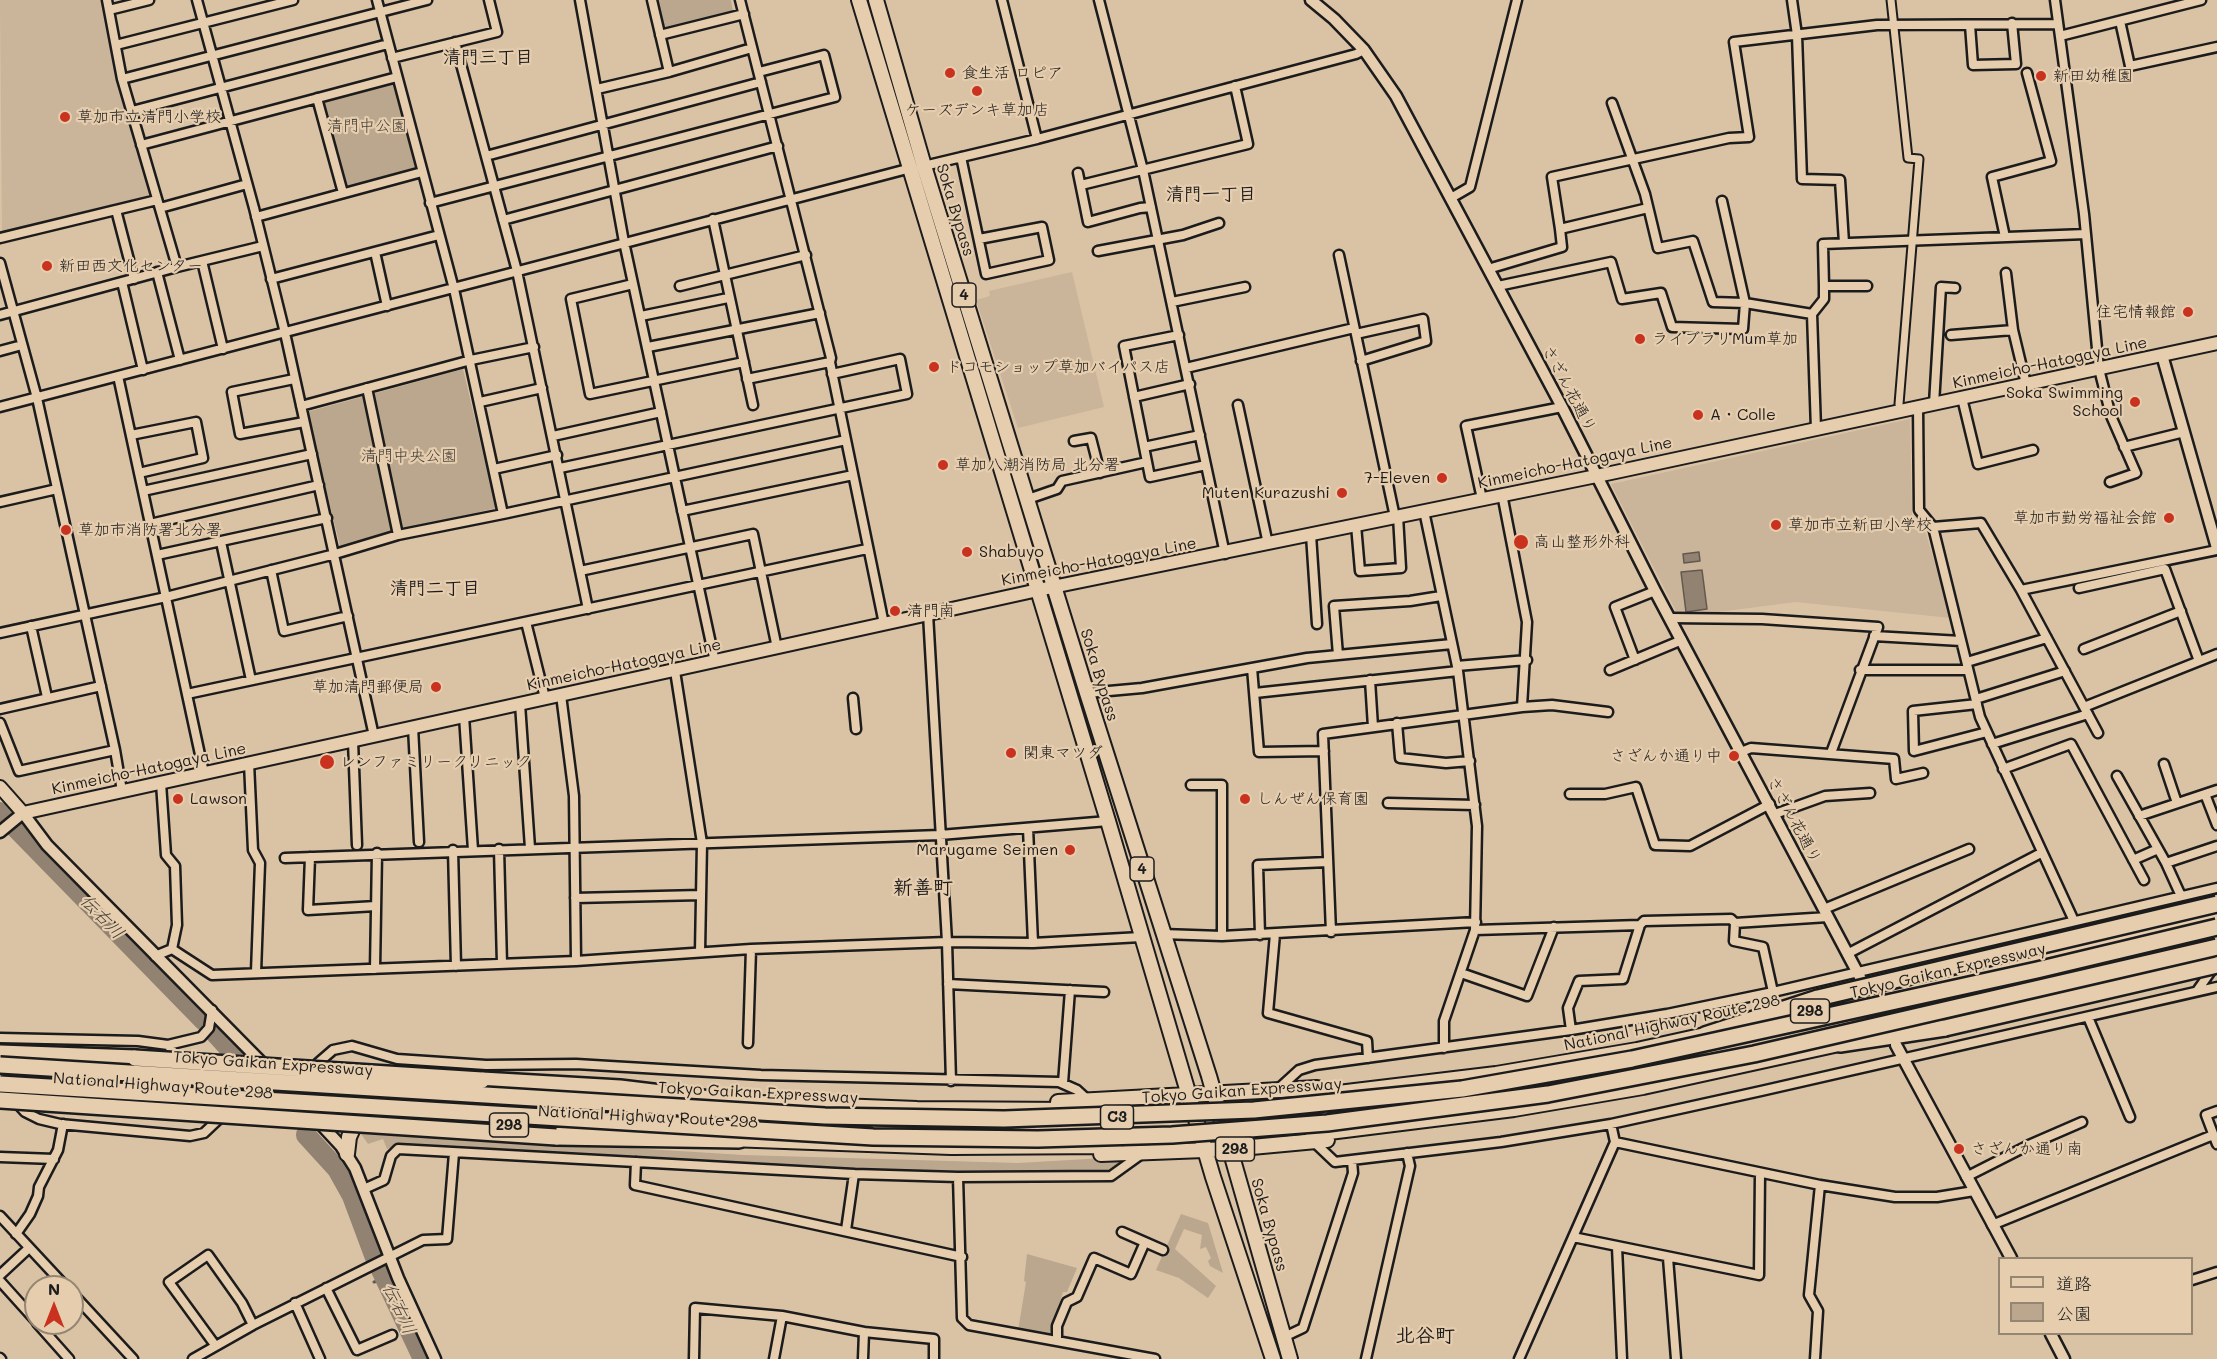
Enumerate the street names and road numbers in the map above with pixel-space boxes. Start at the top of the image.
street label: Soka Bypass [932,161,978,259]
road number: 4 [952,283,976,307]
street label: Kinmeicho-Hatogaya Line [1951,333,2149,393]
street label: さざん花通り [1538,342,1600,436]
street label: Kinmeicho-Hatogaya Line [1476,433,1674,493]
street label: Kinmeicho-Hatogaya Line [1000,534,1198,590]
street label: Soka Bypass [1076,626,1122,724]
street label: Kinmeicho-Hatogaya Line [525,635,723,695]
street label: Kinmeicho-Hatogaya Line [50,739,248,799]
street label: さざん花通り [1763,773,1825,867]
road number: 4 [1130,857,1154,881]
street label: Tokyo Gaikan Expressway [1848,939,2048,1003]
street label: National Highway Route 298 [1562,991,1782,1055]
road number: 298 [1790,999,1830,1023]
street label: Tokyo Gaikan Expressway [172,1047,374,1081]
street label: National Highway Route 298 [52,1069,274,1103]
street label: Tokyo Gaikan Expressway [1141,1074,1343,1108]
street label: Tokyo Gaikan Expressway [657,1078,859,1108]
street label: National Highway Route 298 [538,1102,758,1132]
road number: C3 [1100,1105,1134,1129]
road number: 298 [490,1113,528,1137]
road number: 298 [1216,1137,1254,1161]
street label: Soka Bypass [1247,1176,1291,1274]

